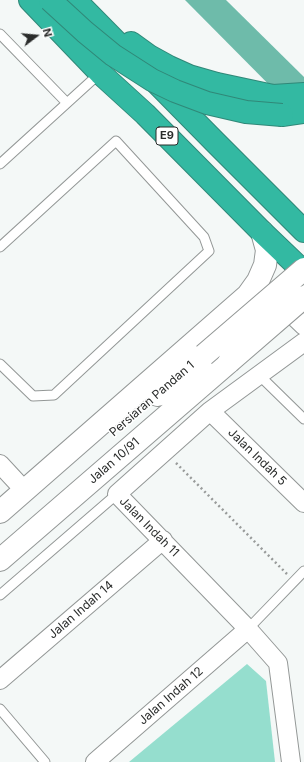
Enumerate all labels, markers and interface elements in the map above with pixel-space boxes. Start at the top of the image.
north arrow [16,16,56,56]
text: N [40,27,55,39]
road number: E9 [156,127,178,145]
street label: Persiaran Pandan 1 [107,358,197,440]
street label: Jalan Indah 5 [225,425,289,489]
street label: Jalan 10/91 [86,435,142,487]
street label: Jalan Indah 11 [116,494,182,560]
street label: Jalan Indah 14 [46,578,116,642]
street label: Jalan Indah 12 [136,664,206,728]

